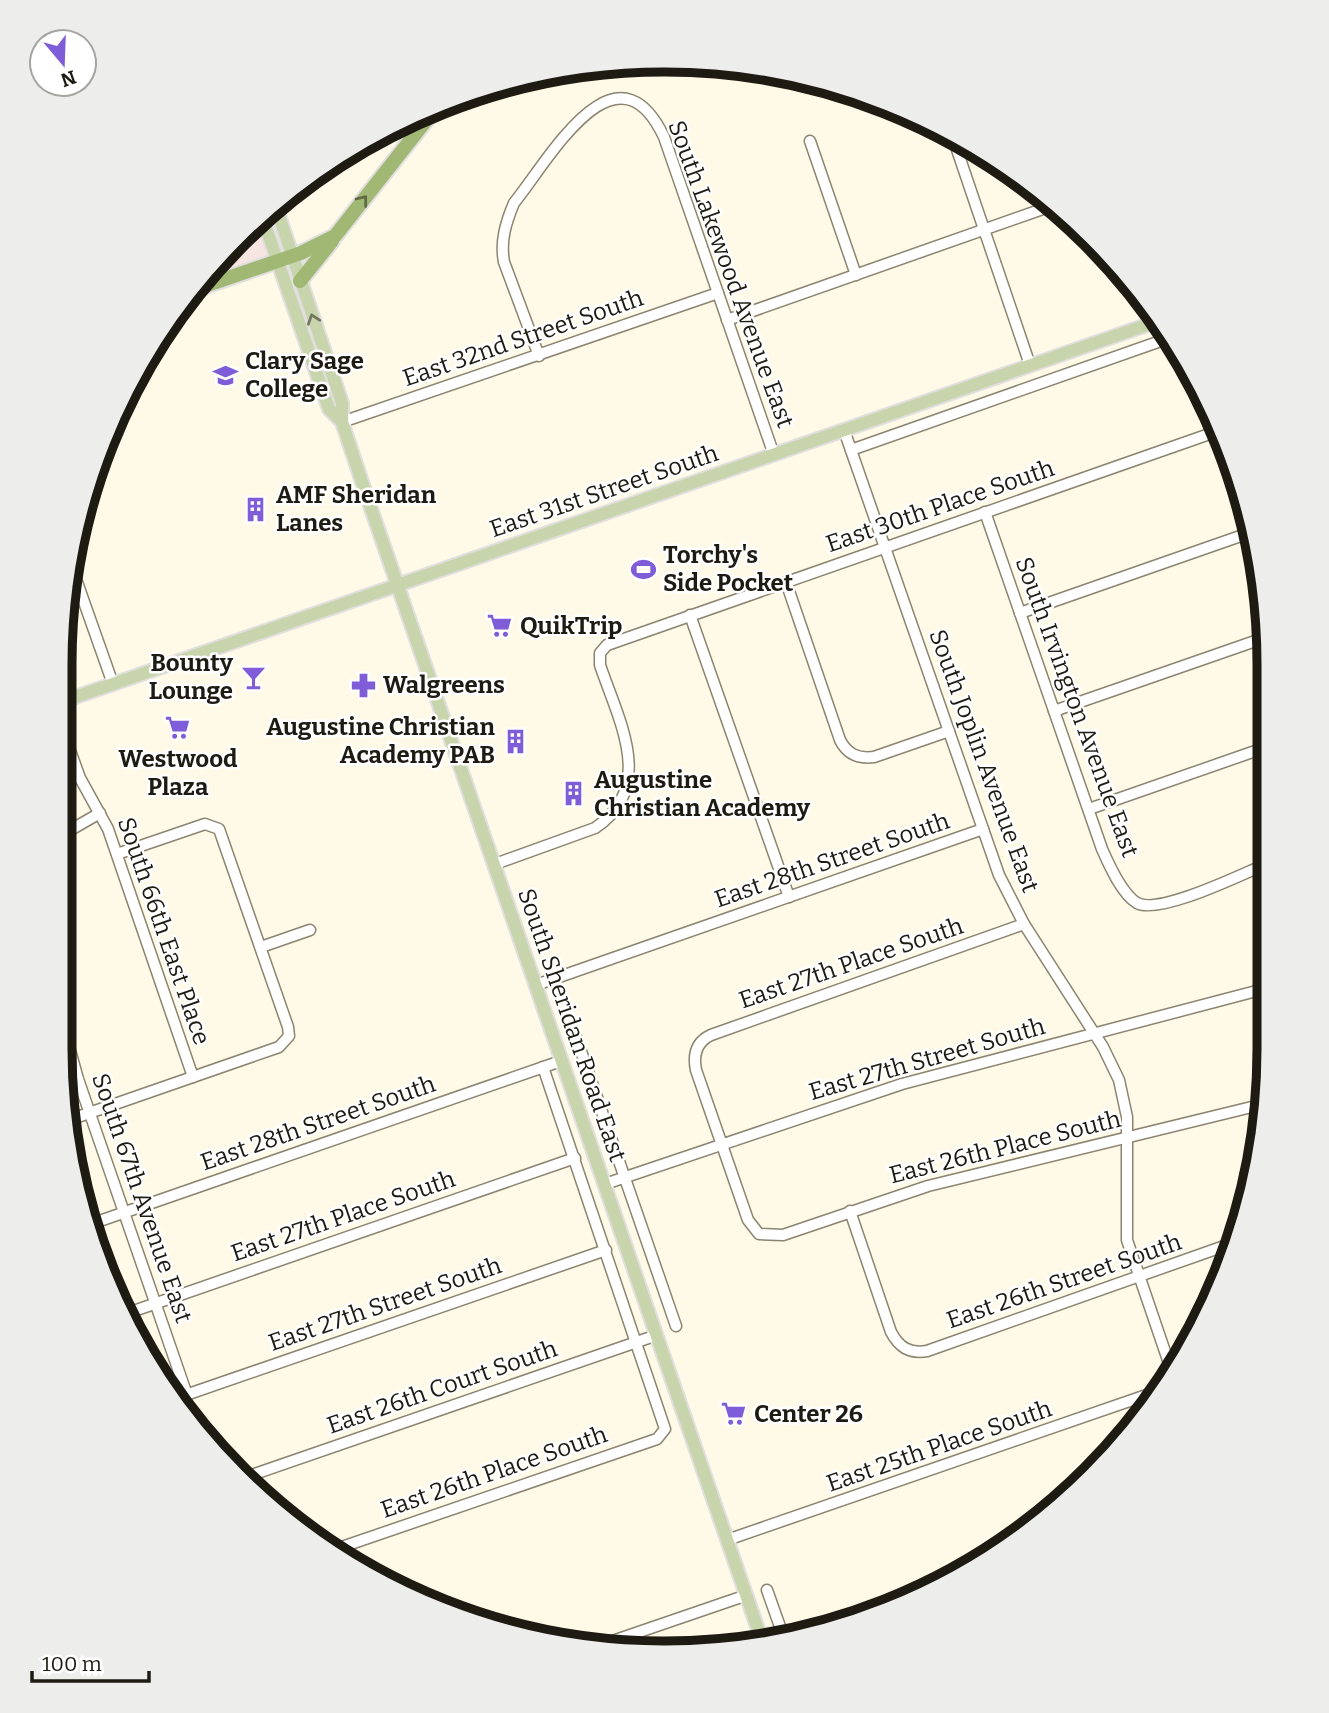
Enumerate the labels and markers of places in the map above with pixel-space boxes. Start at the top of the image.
place label: Clary Sage College [245,347,364,403]
school or university icon: Clary Sage College [211,361,239,389]
place label: AMF Sheridan Lanes [276,481,437,537]
building icon: AMF Sheridan Lanes [242,495,270,523]
place label: Torchy's Side Pocket [663,541,794,597]
sports icon: Torchy's Side Pocket [629,555,657,583]
supermarket icon: QuikTrip [486,612,514,640]
place label: QuikTrip [520,612,622,640]
place label: Bounty Lounge [149,649,234,705]
bar icon: Bounty Lounge [239,663,267,691]
pharmacy icon: Walgreens [349,671,377,699]
place label: Walgreens [383,671,505,699]
place label: Augustine Christian Academy PAB [266,713,496,769]
supermarket icon: Westwood Plaza [164,714,192,742]
building icon: Augustine Christian Academy PAB [501,727,529,755]
place label: Westwood Plaza [118,745,238,801]
place label: Augustine Christian Academy [594,766,811,822]
building icon: Augustine Christian Academy [560,780,588,808]
supermarket icon: Center 26 [720,1400,748,1428]
place label: Center 26 [754,1400,863,1428]

